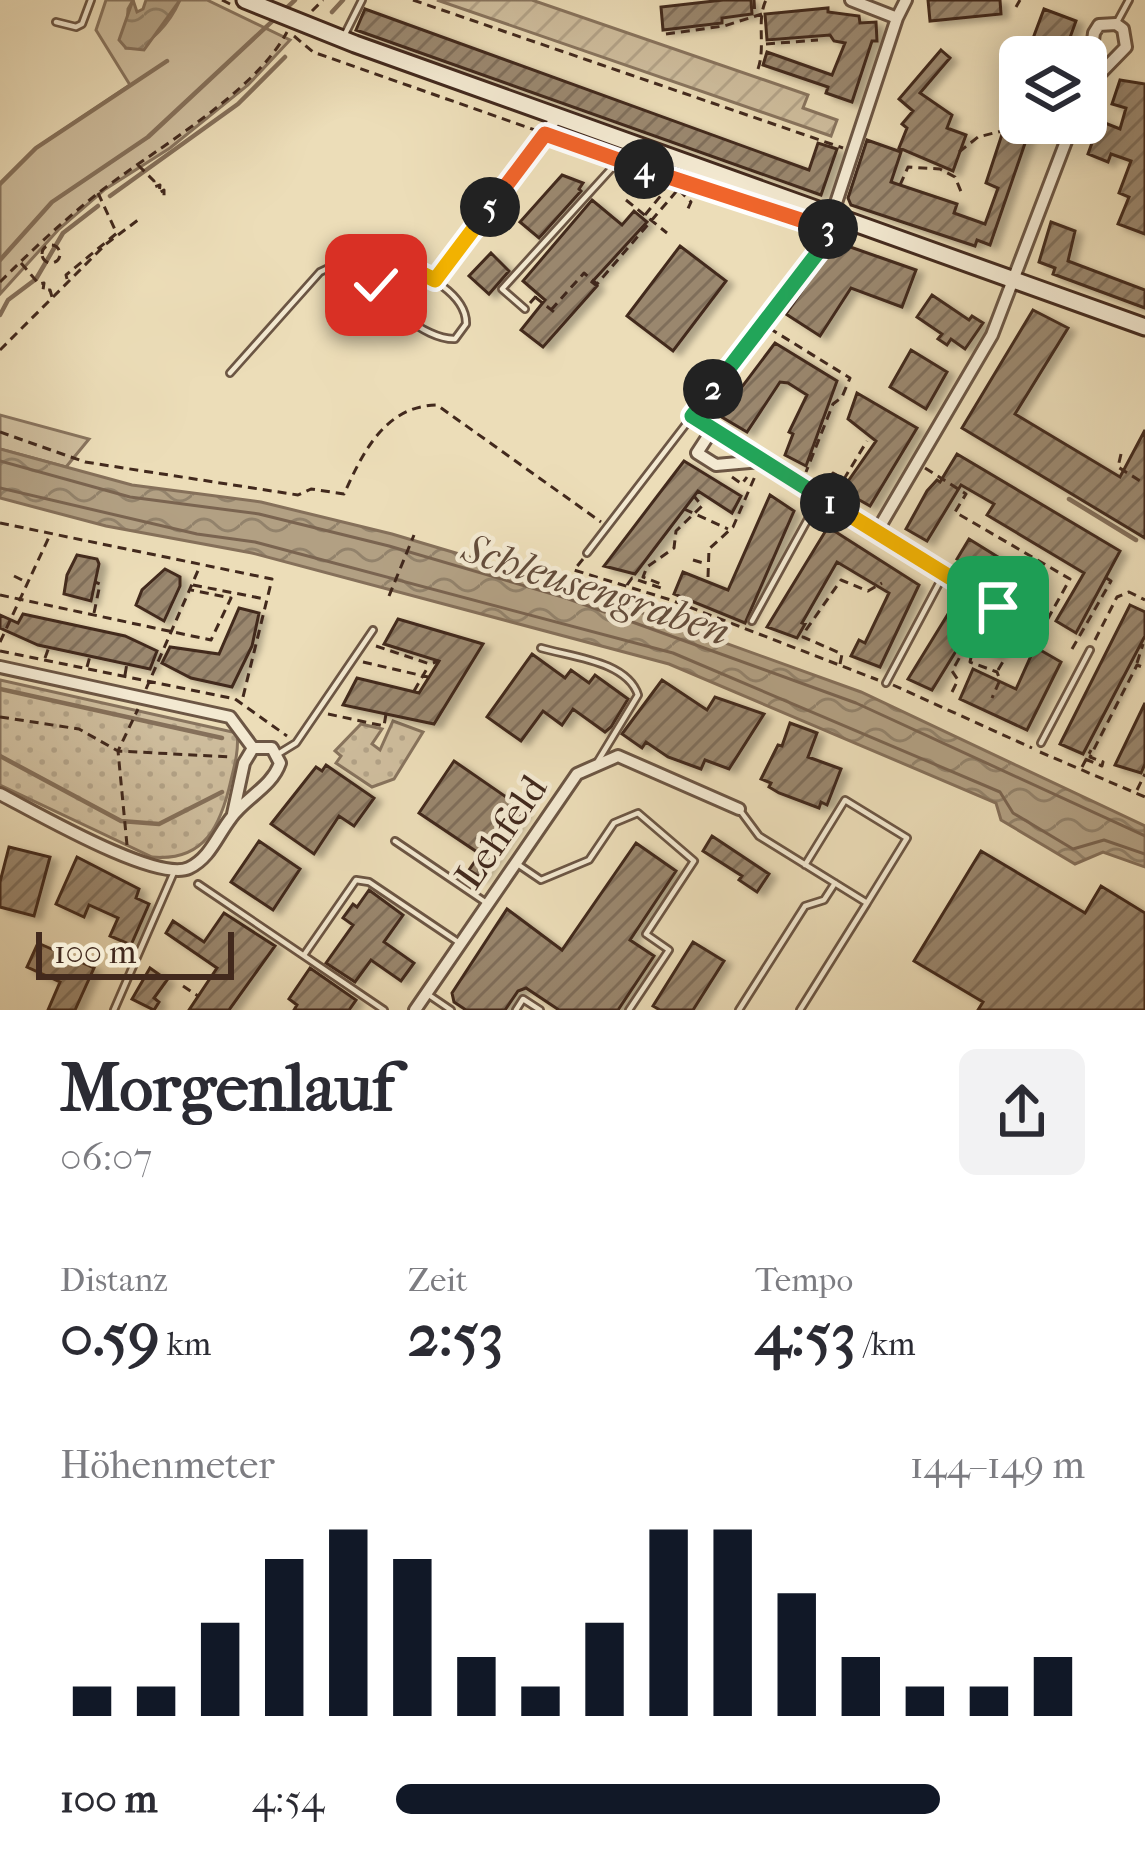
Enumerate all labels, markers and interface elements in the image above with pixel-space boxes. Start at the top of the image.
map controls [999,36,1107,144]
button: layers [999,36,1107,144]
pin: 4 [614,139,674,199]
text: 4 [634,149,654,188]
pin: 5 [460,177,520,237]
text: 5 [483,187,497,226]
pin: 3 [798,199,858,259]
text: 3 [821,209,835,248]
pin [325,234,427,336]
icon: check [343,252,409,318]
pin: 2 [683,359,743,419]
text: 2 [705,369,721,408]
pin: 1 [800,473,860,533]
text: 1 [824,483,836,522]
water label: Schleusengraben [455,523,736,656]
pin [947,556,1049,658]
icon: arrive [965,574,1031,640]
street label: Lehfeld [445,766,557,898]
scale bar [36,926,234,979]
text: 100 m [54,933,137,972]
button: share [959,1049,1085,1175]
text: Morgenlauf [60,1050,394,1127]
text: 06:07 [60,1134,152,1180]
text: Distanz [60,1261,168,1300]
text: Zeit [408,1261,468,1300]
text: Tempo [755,1261,853,1300]
text: 0.59 [60,1300,160,1371]
text: 2:53 [408,1300,504,1371]
text: 4:53 [755,1300,856,1371]
text: km [160,1325,211,1364]
text: /km [856,1325,915,1364]
text: Höhenmeter [60,1442,275,1488]
text: 144–149 m [910,1442,1085,1488]
text: 100 m [60,1776,158,1822]
text: 4:54 [252,1776,324,1822]

